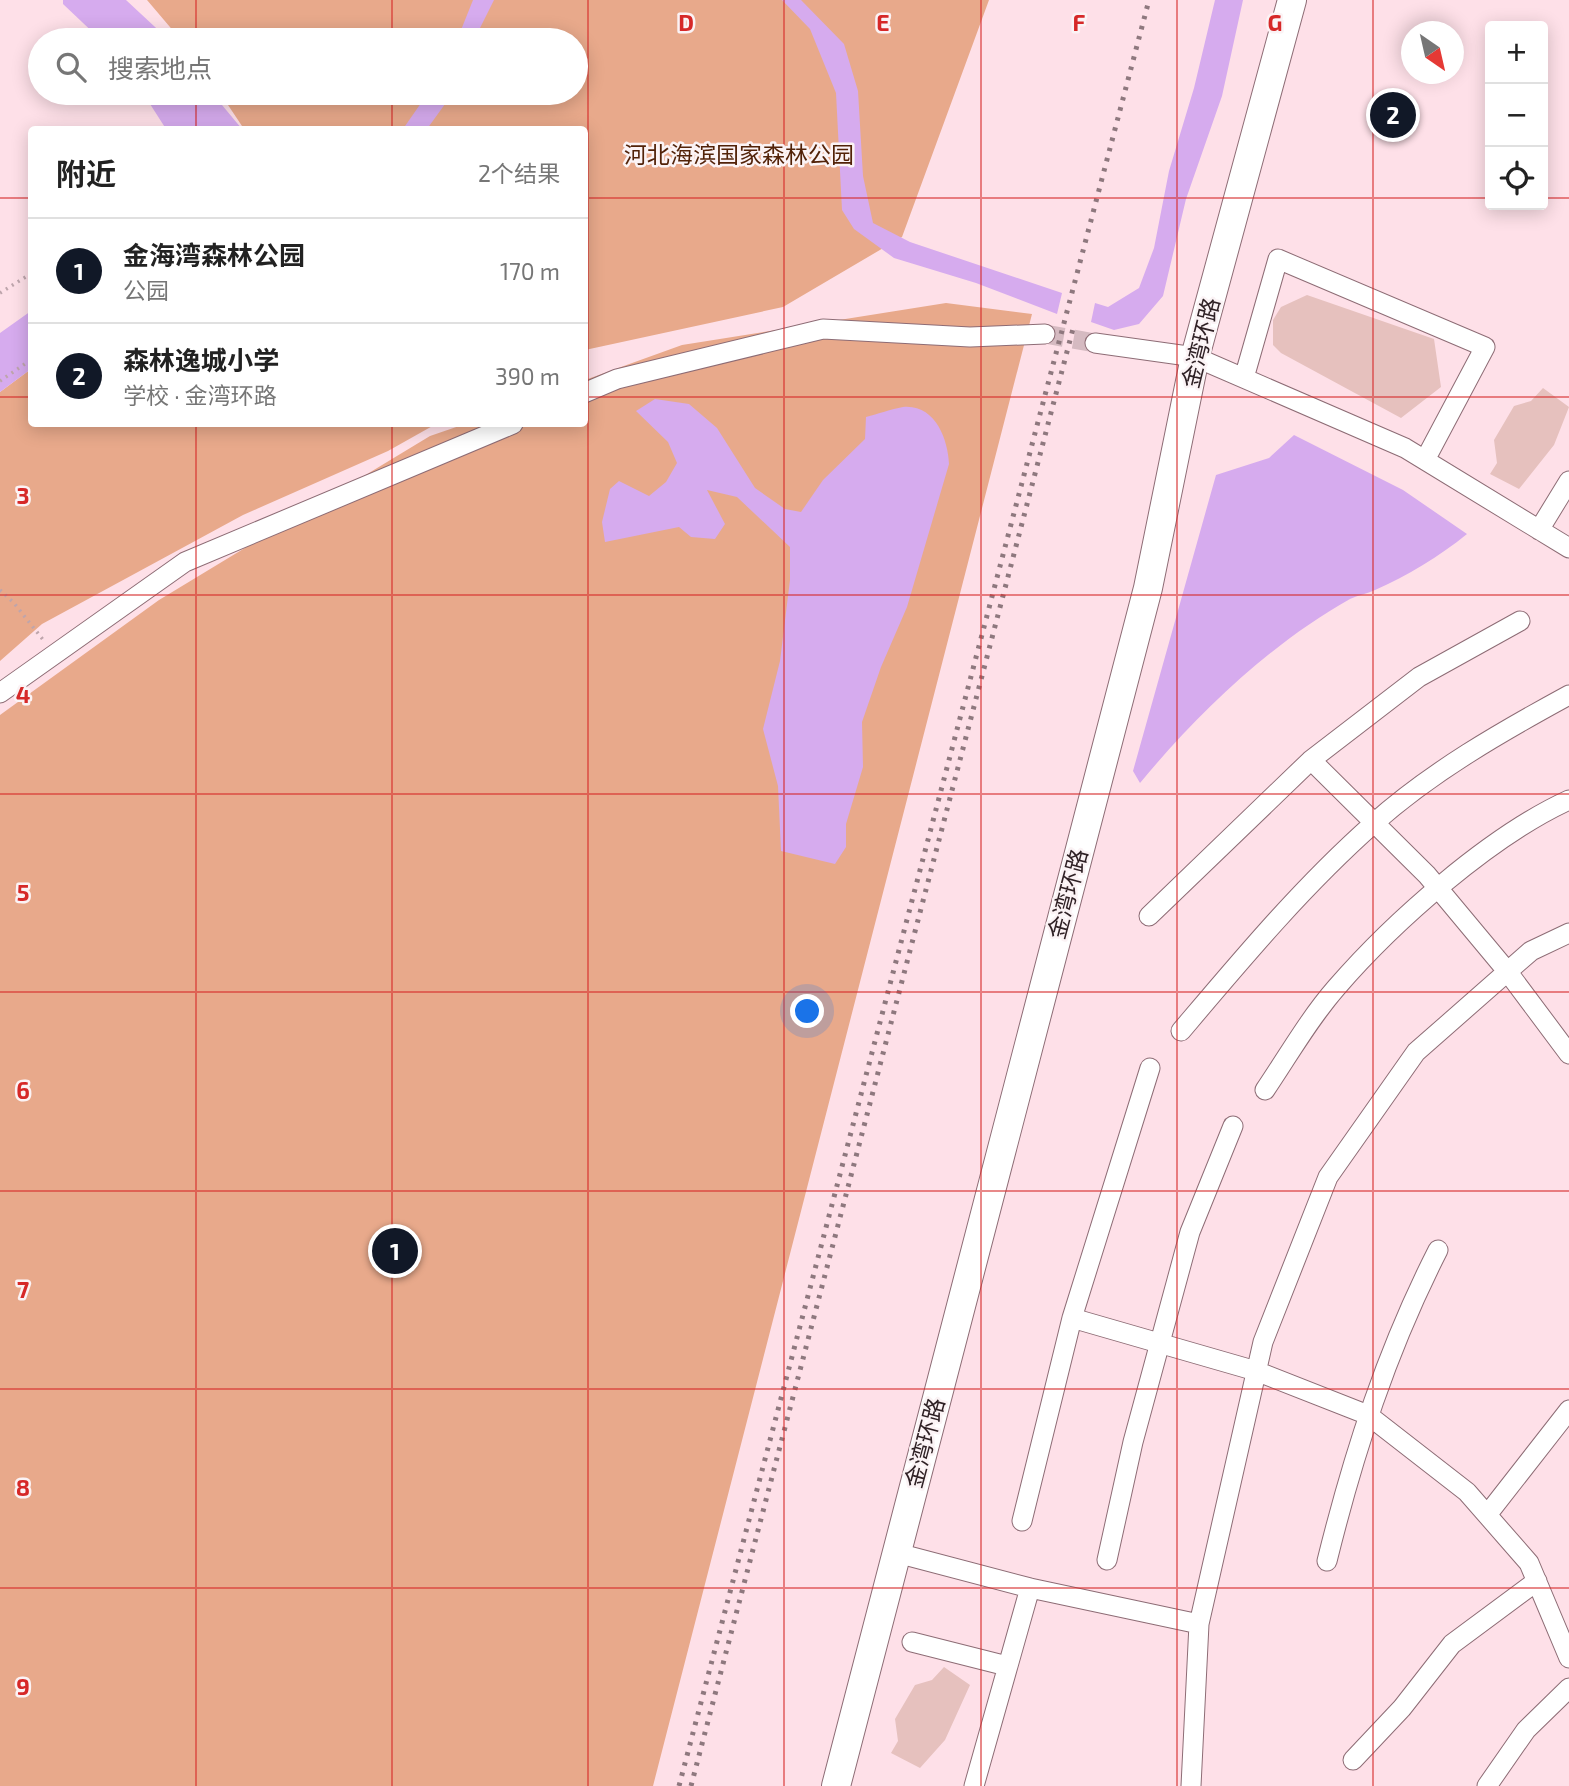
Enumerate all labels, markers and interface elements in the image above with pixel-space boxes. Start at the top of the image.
text: D [678,8,694,36]
text: E [876,8,890,36]
text: F [1073,8,1086,36]
text: G [1268,8,1282,36]
north arrow [1401,21,1464,84]
map controls [1485,21,1548,210]
button: + [1485,21,1548,84]
search box [28,28,588,105]
icon: search [52,48,90,86]
text: 搜索地点 [108,52,212,83]
button: − [1485,84,1548,147]
pin: 2 [1370,89,1416,141]
park label: 河北海滨国家森林公园 [624,140,854,168]
button: locate [1485,147,1548,210]
text: 附近 [56,155,116,191]
text: 2个结果 [478,159,560,187]
text: 金海湾森林公园 [123,239,305,270]
text: 1 [74,257,84,285]
text: 170 m [500,257,560,285]
text: 公园 [123,276,169,304]
street label: 金湾环路 [1175,295,1225,391]
text: 森林逸城小学 [123,344,279,375]
text: 2 [72,362,86,390]
text: 390 m [495,362,560,390]
text: 学校 · 金湾环路 [123,381,277,409]
text: 3 [16,481,30,509]
text: 4 [16,680,30,708]
street label: 金湾环路 [1042,846,1092,942]
text: 5 [17,878,29,906]
your location [790,994,824,1028]
text: 6 [16,1076,30,1104]
pin: 1 [372,1225,418,1277]
text: 7 [17,1275,29,1303]
street label: 金湾环路 [899,1395,949,1491]
text: 8 [16,1473,30,1501]
text: 9 [16,1672,30,1700]

